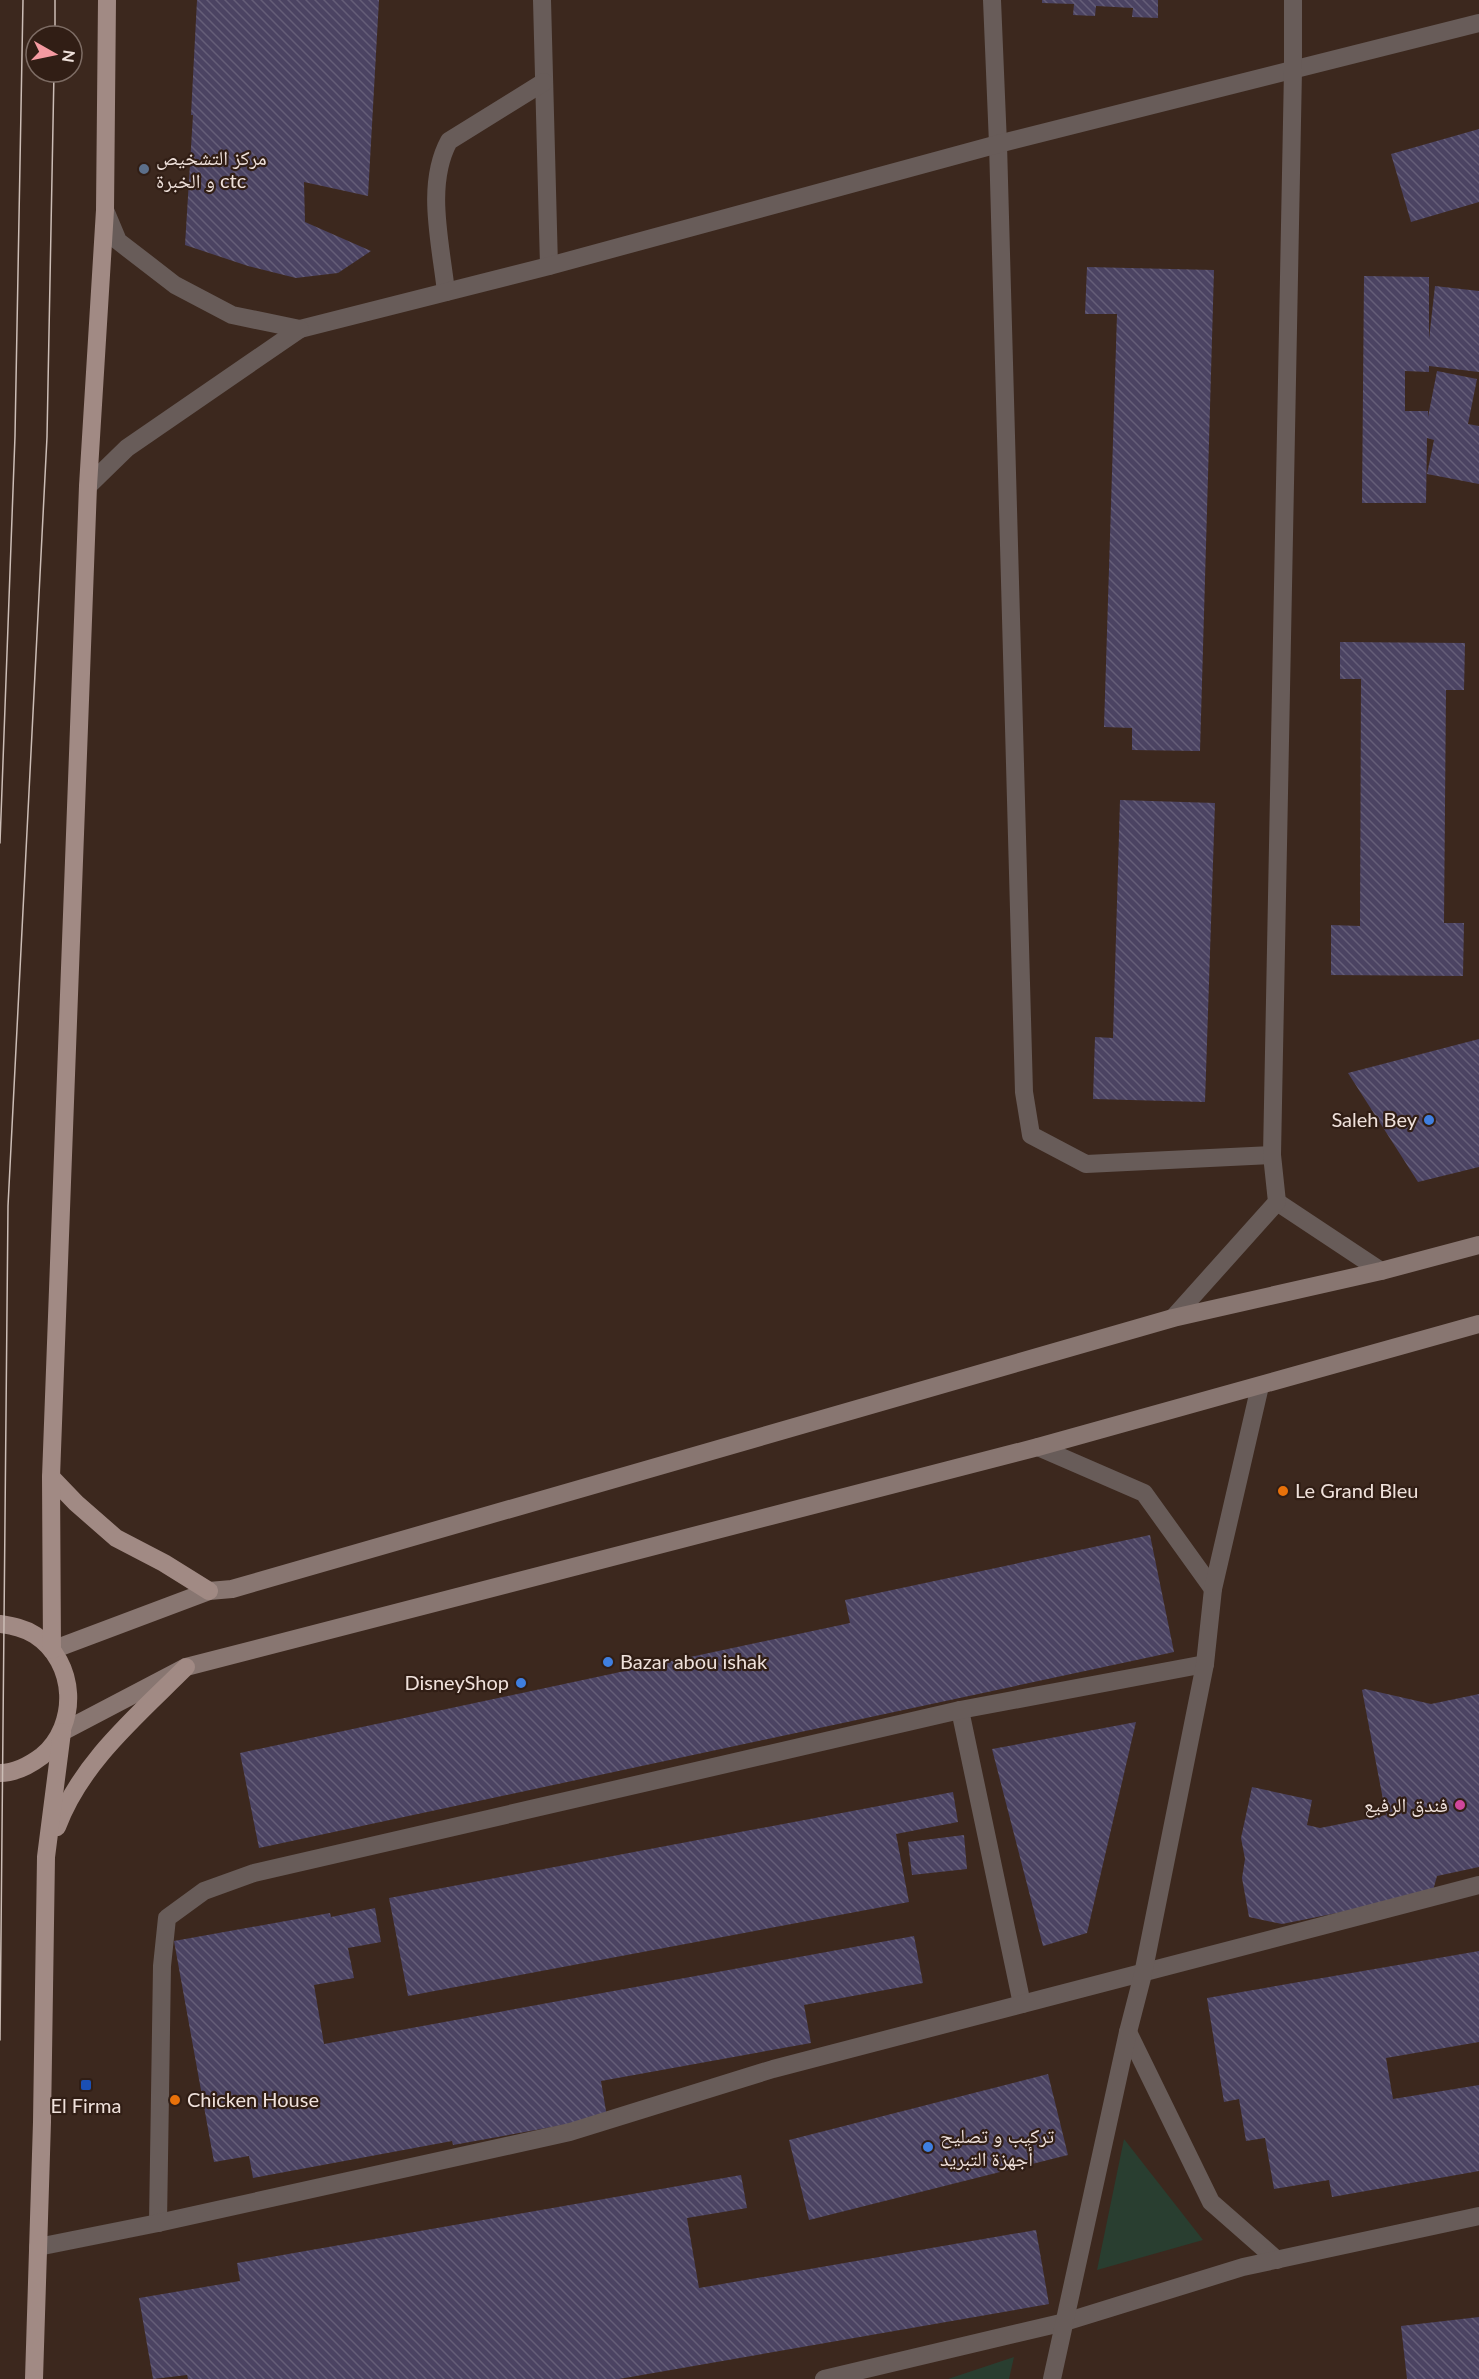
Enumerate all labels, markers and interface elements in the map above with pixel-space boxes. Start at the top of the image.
north arrow [24,24,84,84]
text: N [59,49,80,64]
place label: مركز التشخيص و الخبرة ctc [156,145,267,193]
marker: مركز التشخيص و الخبرة ctc [137,162,151,176]
place label: Saleh Bey [1331,1107,1418,1131]
marker: Saleh Bey [1422,1113,1436,1127]
place label: Le Grand Bleu [1295,1478,1418,1502]
marker: Le Grand Bleu [1276,1484,1290,1498]
place label: Bazar abou ishak [620,1649,768,1673]
marker: Bazar abou ishak [601,1655,615,1669]
place label: DisneyShop [404,1670,509,1694]
marker: DisneyShop [514,1676,528,1690]
place label: فندق الرفيع [1364,1792,1448,1818]
marker: فندق الرفيع [1453,1798,1467,1812]
marker: El Firma [79,2078,93,2092]
place label: Chicken House [187,2087,319,2111]
place label: El Firma [50,2093,122,2117]
marker: Chicken House [168,2093,182,2107]
place label: تركيب و تصليح أجهزة التبريد [940,2123,1054,2171]
marker: تركيب و تصليح أجهزة التبريد [921,2140,935,2154]

